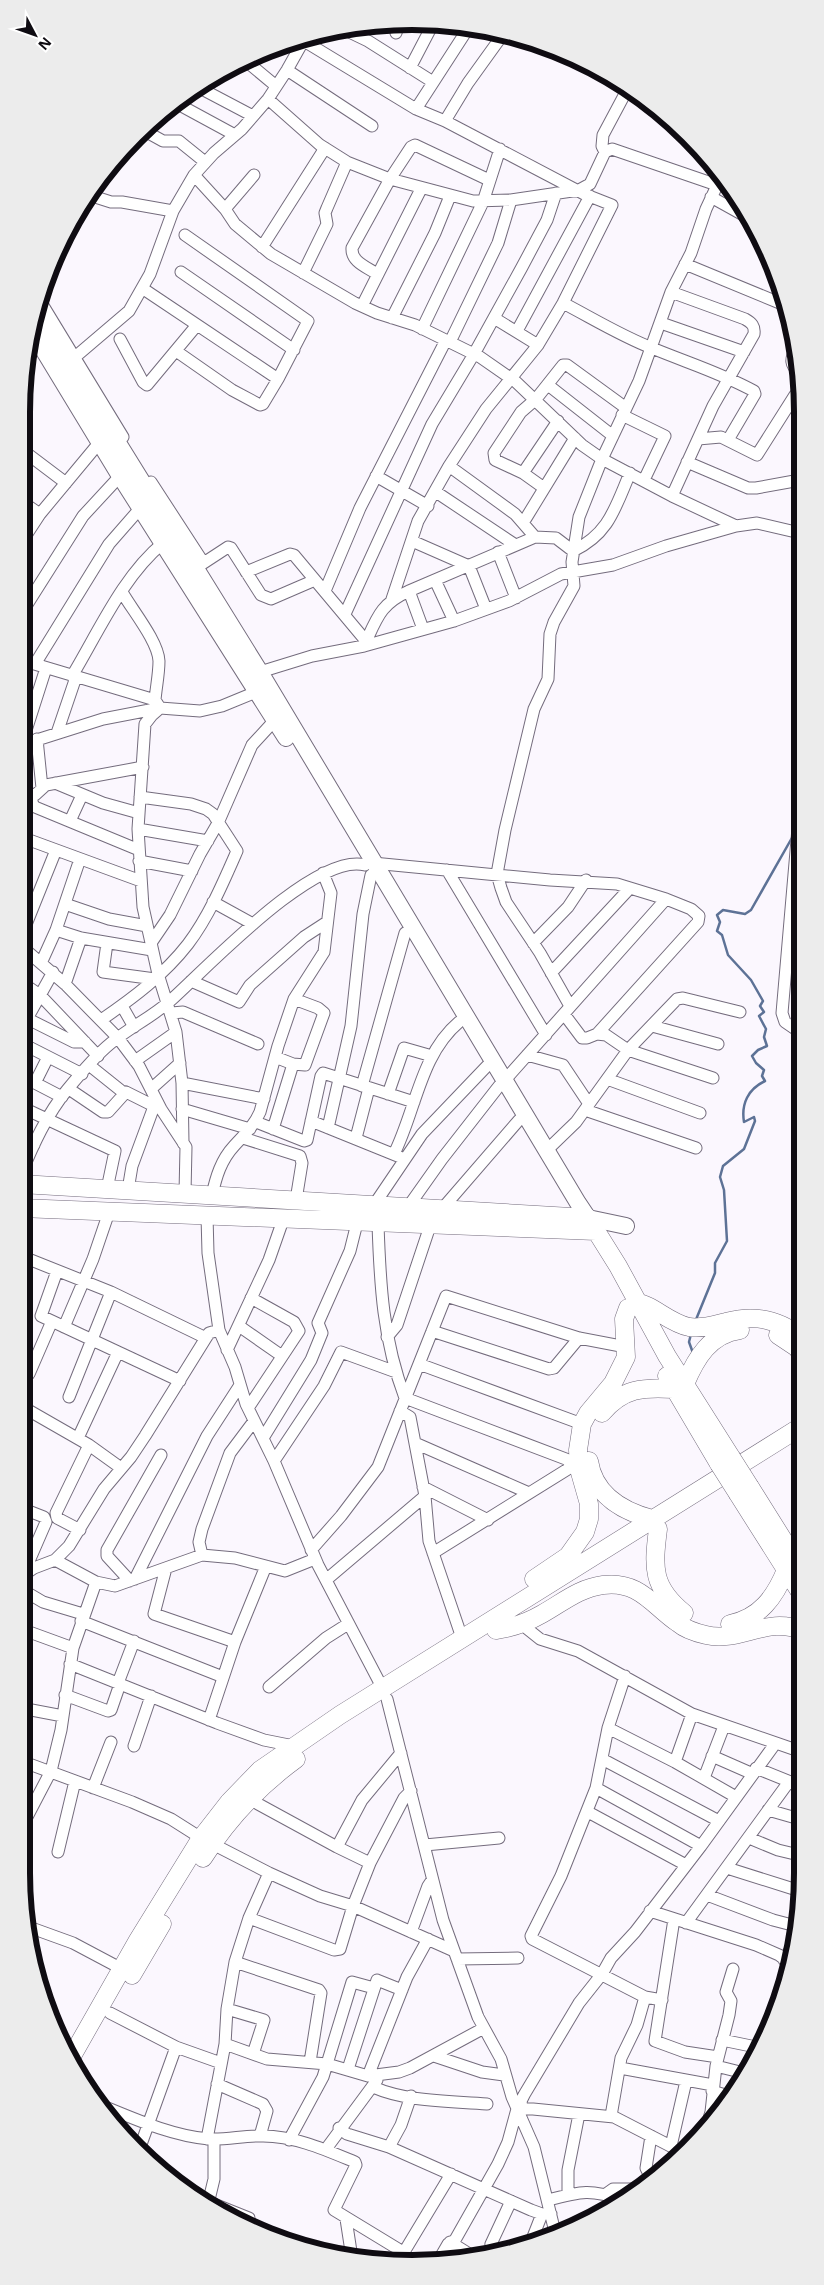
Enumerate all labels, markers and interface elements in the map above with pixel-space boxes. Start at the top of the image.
north arrow [10,10,60,60]
text: N [34,33,56,54]

